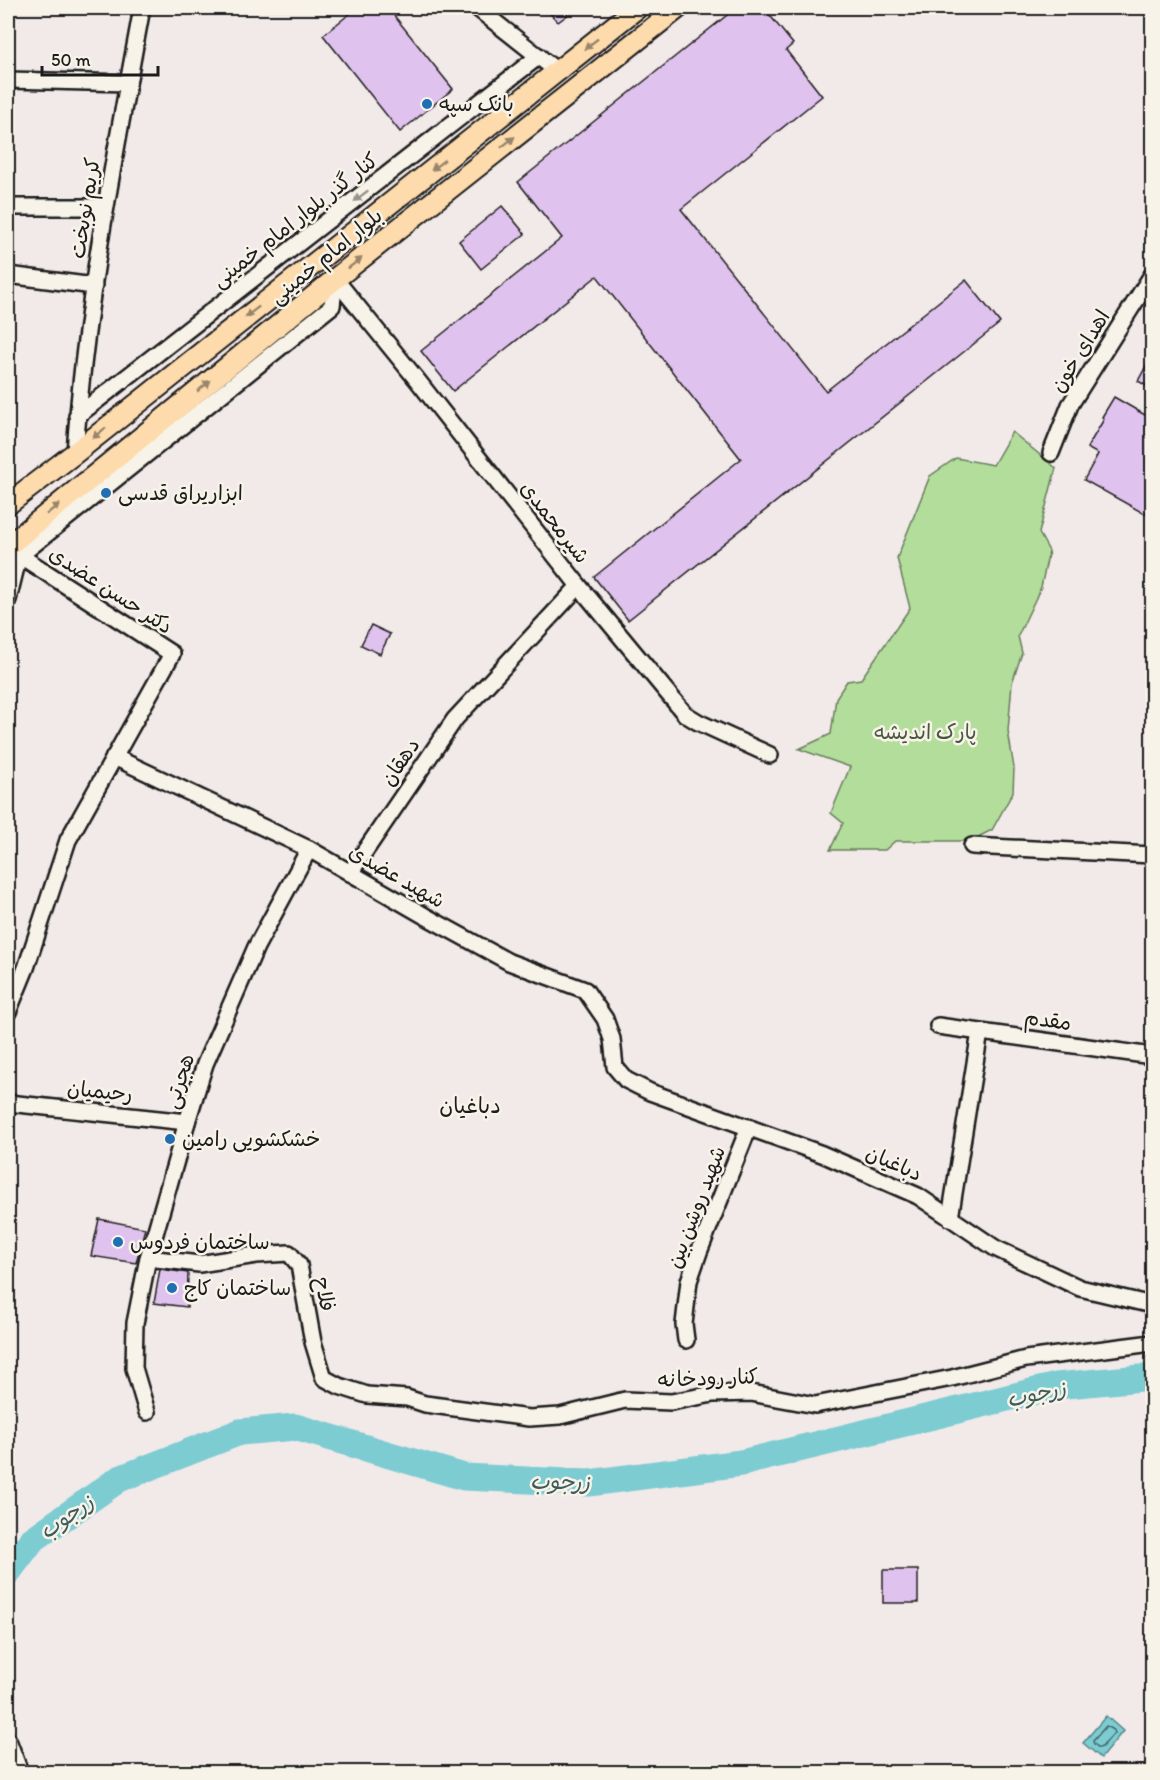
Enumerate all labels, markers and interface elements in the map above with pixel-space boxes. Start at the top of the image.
one-way arrow [583,37,599,50]
scale bar [42,39,158,77]
text: 50 m [51,49,91,71]
place label: بانک سپه [439,91,514,117]
marker: بانک سپه [420,97,434,111]
one-way arrow [500,136,516,149]
street label: کنار گذر بلوار امام خمینی [207,147,383,293]
street label: کریم نوبخت [64,156,109,261]
one-way arrow [430,158,446,171]
one-way arrow [353,189,368,201]
street label: بلوار امام خمینی [264,203,388,309]
one-way arrow [348,258,363,270]
street label: اهدای خون [1044,305,1116,397]
one-way arrow [244,306,260,319]
one-way arrow [196,380,212,393]
one-way arrow [92,427,107,439]
street label: شیرمحمدی [516,476,595,568]
place label: ابزاریراق قدسی [118,480,243,507]
marker: ابزاریراق قدسی [99,486,113,500]
one-way arrow [45,503,61,516]
street label: دکتر حسن عضدی [45,540,178,639]
park label: پارک اندیشه [873,719,977,745]
street label: دهقان [375,733,424,790]
street label: شهید عضدی [345,838,450,913]
street label: مقدم [1022,1004,1073,1039]
street label: هجرتی [158,1050,201,1112]
street label: رحیمیان [66,1075,134,1106]
district label: دباغیان [439,1092,501,1119]
place label: خشکشویی رامین [182,1126,321,1153]
marker: خشکشویی رامین [163,1132,177,1146]
street label: دباغیان [862,1139,926,1187]
street label: شهید روشن بین [661,1142,731,1272]
place label: ساختمان فردوس [130,1229,270,1254]
marker: ساختمان فردوس [111,1235,125,1249]
place label: ساختمان کاج [184,1275,291,1302]
street label: فلاح [308,1275,341,1313]
marker: ساختمان کاج [165,1281,179,1295]
street label: کنار رودخانه [657,1363,759,1392]
water label: زرجوب [1004,1374,1069,1413]
water label: زرجوب [530,1467,591,1496]
water label: زرجوب [34,1488,99,1545]

